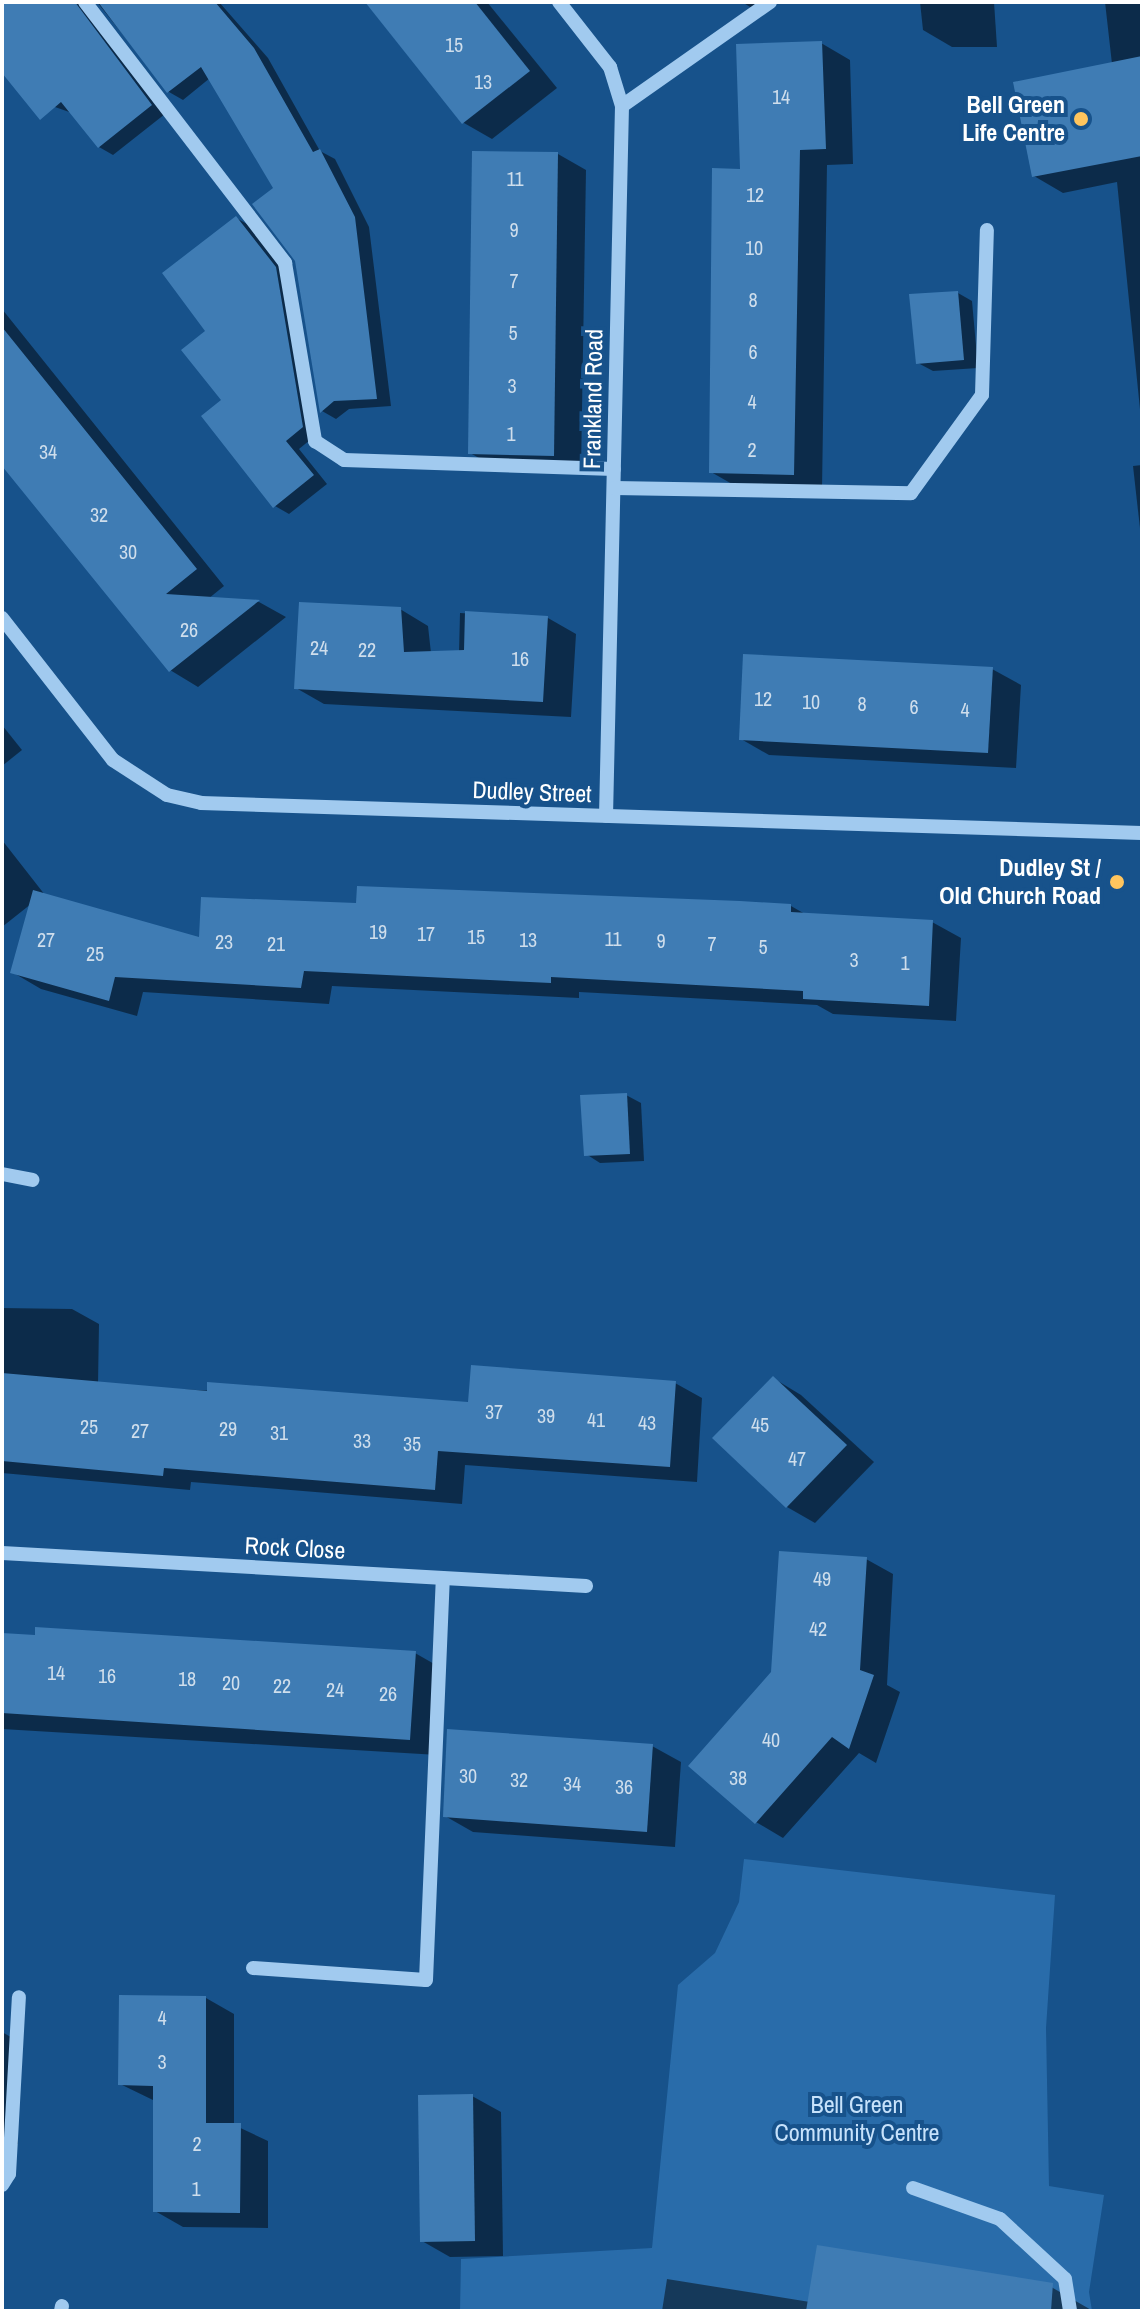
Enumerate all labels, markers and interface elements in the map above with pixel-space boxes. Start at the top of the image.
house number: 15 [445,32,463,56]
house number: 13 [474,69,492,93]
house number: 14 [772,84,790,108]
place label: Bell Green Life Centre [962,91,1065,147]
marker: Bell Green Life Centre [1072,110,1090,128]
house number: 11 [506,166,524,190]
house number: 12 [746,182,764,206]
house number: 9 [509,217,519,241]
house number: 10 [745,235,763,259]
house number: 7 [509,268,519,292]
house number: 8 [748,287,758,311]
house number: 5 [508,320,518,344]
street label: Frankland Road [577,329,609,469]
house number: 6 [748,339,758,363]
house number: 3 [507,373,517,397]
house number: 4 [747,389,757,413]
house number: 1 [506,421,516,445]
house number: 2 [747,437,757,461]
house number: 34 [39,439,57,463]
house number: 32 [90,502,108,526]
house number: 30 [119,539,137,563]
house number: 26 [180,617,198,641]
house number: 24 [310,635,328,659]
house number: 22 [358,637,376,661]
house number: 16 [511,646,529,670]
house number: 12 [754,686,772,710]
house number: 10 [802,689,820,713]
house number: 8 [857,691,867,715]
house number: 6 [909,694,919,718]
house number: 4 [960,697,970,721]
street label: Dudley Street [472,776,592,808]
place label: Dudley St / Old Church Road [939,854,1101,910]
marker: Dudley St / Old Church Road [1108,873,1126,891]
house number: 19 [369,919,387,943]
house number: 17 [417,921,435,945]
house number: 15 [467,924,485,948]
house number: 11 [604,926,622,950]
house number: 27 [37,927,55,951]
house number: 13 [519,927,537,951]
house number: 9 [656,928,666,952]
house number: 23 [215,929,233,953]
house number: 21 [267,931,285,955]
house number: 7 [707,931,717,955]
house number: 5 [758,934,768,958]
house number: 25 [86,941,104,965]
house number: 3 [849,947,859,971]
house number: 1 [900,950,910,974]
house number: 37 [485,1399,503,1423]
house number: 39 [537,1403,555,1427]
house number: 41 [587,1407,605,1431]
house number: 43 [638,1410,656,1434]
house number: 45 [751,1412,769,1436]
house number: 25 [80,1414,98,1438]
house number: 29 [219,1416,237,1440]
house number: 27 [131,1418,149,1442]
house number: 31 [270,1420,288,1444]
house number: 33 [353,1428,371,1452]
house number: 35 [403,1431,421,1455]
house number: 47 [788,1446,806,1470]
street label: Rock Close [244,1531,346,1565]
house number: 49 [813,1566,831,1590]
house number: 42 [809,1616,827,1640]
house number: 14 [47,1660,65,1684]
house number: 16 [98,1663,116,1687]
house number: 18 [178,1666,196,1690]
house number: 20 [222,1670,240,1694]
house number: 22 [273,1673,291,1697]
house number: 24 [326,1677,344,1701]
house number: 26 [379,1681,397,1705]
house number: 40 [762,1727,780,1751]
house number: 30 [459,1763,477,1787]
house number: 38 [729,1765,747,1789]
house number: 32 [510,1767,528,1791]
house number: 34 [563,1771,581,1795]
house number: 36 [615,1774,633,1798]
house number: 4 [157,2005,167,2029]
house number: 3 [157,2049,167,2073]
park label: Bell Green Community Centre [774,2091,940,2147]
house number: 2 [192,2131,202,2155]
house number: 1 [191,2176,201,2200]

